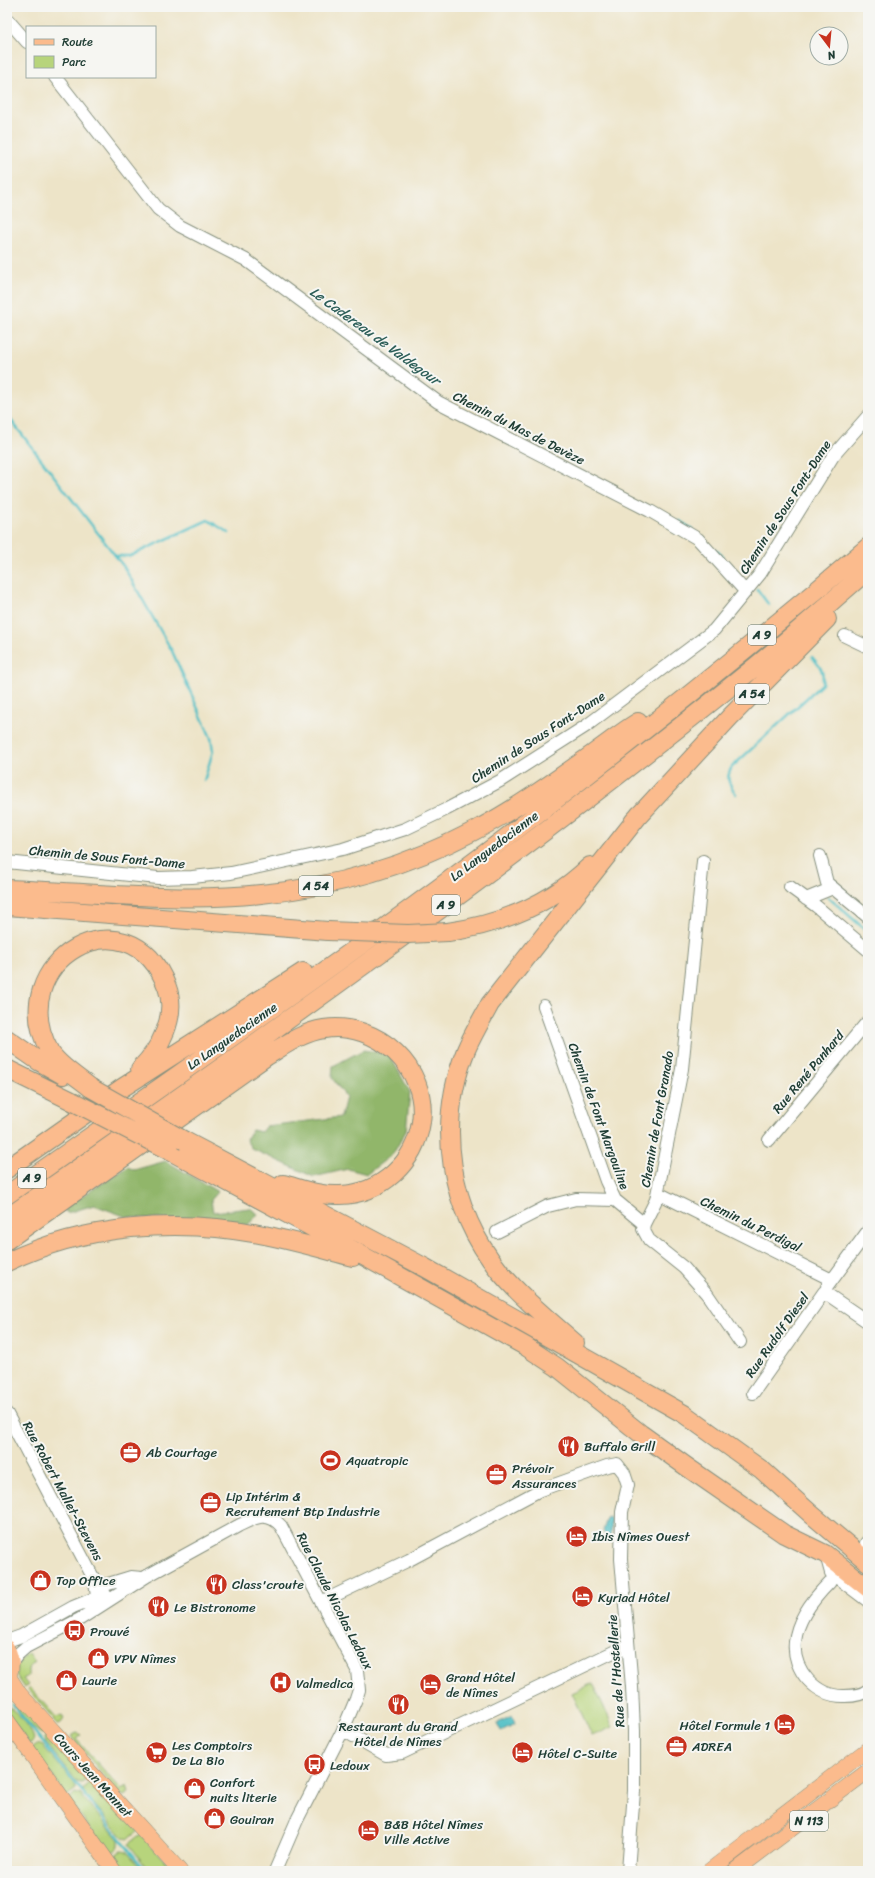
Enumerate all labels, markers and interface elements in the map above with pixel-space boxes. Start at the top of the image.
legend [26,26,156,78]
north arrow [809,26,849,66]
text: Route [62,31,93,53]
text: N [825,45,839,65]
text: Parc [62,51,86,73]
water label: Le Cadereau de Valdegour [304,280,448,394]
street label: Chemin du Mas de Devèze [449,385,589,471]
street label: Chemin de Sous Font-Dame [733,435,837,579]
road number: A 9 [748,625,776,645]
road number: A 54 [735,684,769,704]
street label: Chemin de Sous Font-Dame [466,685,610,789]
street label: La Languedocienne [444,805,544,887]
street label: Chemin de Sous Font-Dame [28,839,186,875]
road number: A 54 [299,876,333,896]
road number: A 9 [432,895,460,915]
street label: La Languedocienne [182,996,283,1076]
street label: Rue René Panhard [766,1024,851,1119]
street label: Chemin de Font Margouline [562,1039,636,1193]
street label: Chemin de Font Granado [634,1048,680,1189]
road number: A 9 [18,1168,46,1188]
street label: Chemin du Perdigal [697,1190,806,1259]
street label: Rue Rudolf Diesel [739,1287,815,1383]
street label: Rue Robert Mallet-Stevens [16,1417,110,1566]
restaurant icon: Buffalo Grill [556,1433,582,1459]
place label: Buffalo Grill [584,1435,655,1458]
office icon: Ab Courtage [118,1439,144,1465]
place label: Ab Courtage [145,1441,217,1464]
sports icon: Aquatropic [318,1447,344,1473]
place label: Aquatropic [345,1449,409,1472]
place label: Prévoir Assurances [511,1457,577,1495]
office icon: Prévoir Assurances [484,1462,510,1488]
place label: Lip Intérim & Recrutement Btp Industrie [226,1485,380,1523]
office icon: Lip Intérim & Recrutement Btp Industrie [197,1490,223,1516]
hotel icon: Ibis Nîmes Ouest [563,1523,589,1549]
place label: Ibis Nîmes Ouest [591,1525,690,1548]
street label: Rue Claude Nicolas Ledoux [290,1528,380,1674]
shop icon: Top Office [27,1567,53,1593]
place label: Top Office [56,1569,116,1592]
restaurant icon: Class'croute [204,1571,230,1597]
place label: Class'croute [232,1573,304,1596]
hotel icon: Kyriad Hôtel [570,1584,596,1610]
place label: Kyriad Hôtel [598,1586,670,1609]
restaurant icon: Le Bistronome [145,1594,171,1620]
place label: Le Bistronome [174,1596,256,1619]
street label: Rue de l'Hostellerie [601,1614,631,1728]
bus stop icon: Prouvé [61,1618,87,1644]
place label: Prouvé [90,1620,130,1643]
shop icon: VPV Nîmes [86,1645,112,1671]
place label: VPV Nîmes [114,1647,176,1670]
place label: Grand Hôtel de Nîmes [446,1666,515,1704]
shop icon: Laurie [53,1667,79,1693]
place label: Laurie [82,1669,117,1692]
hospital icon: Valmedica [267,1670,293,1696]
hotel icon: Grand Hôtel de Nîmes [417,1671,443,1697]
place label: Valmedica [296,1672,354,1695]
restaurant icon: Restaurant du Grand Hôtel de Nîmes [385,1691,411,1717]
hotel icon: Hôtel Formule 1 [772,1712,798,1738]
place label: Hôtel Formule 1 [679,1714,770,1737]
place label: Restaurant du Grand Hôtel de Nîmes [339,1715,458,1753]
street label: Cours Jean Monnet [48,1727,138,1824]
office icon: ADREA [663,1733,689,1759]
place label: Les Comptoirs De La Bio [172,1734,253,1772]
place label: ADREA [691,1735,732,1758]
supermarket icon: Les Comptoirs De La Bio [144,1739,170,1765]
hotel icon: Hôtel C-Suite [509,1740,535,1766]
place label: Hôtel C-Suite [538,1742,618,1765]
bus stop icon: Ledoux [301,1752,327,1778]
place label: Ledoux [330,1754,370,1777]
place label: Confort nuits literie [210,1771,277,1809]
shop icon: Confort nuits literie [181,1776,207,1802]
shop icon: Gouiran [202,1806,228,1832]
place label: Gouiran [230,1808,274,1831]
road number: N 113 [790,1811,828,1831]
place label: B&B Hôtel Nîmes Ville Active [384,1813,484,1851]
hotel icon: B&B Hôtel Nîmes Ville Active [356,1818,382,1844]

